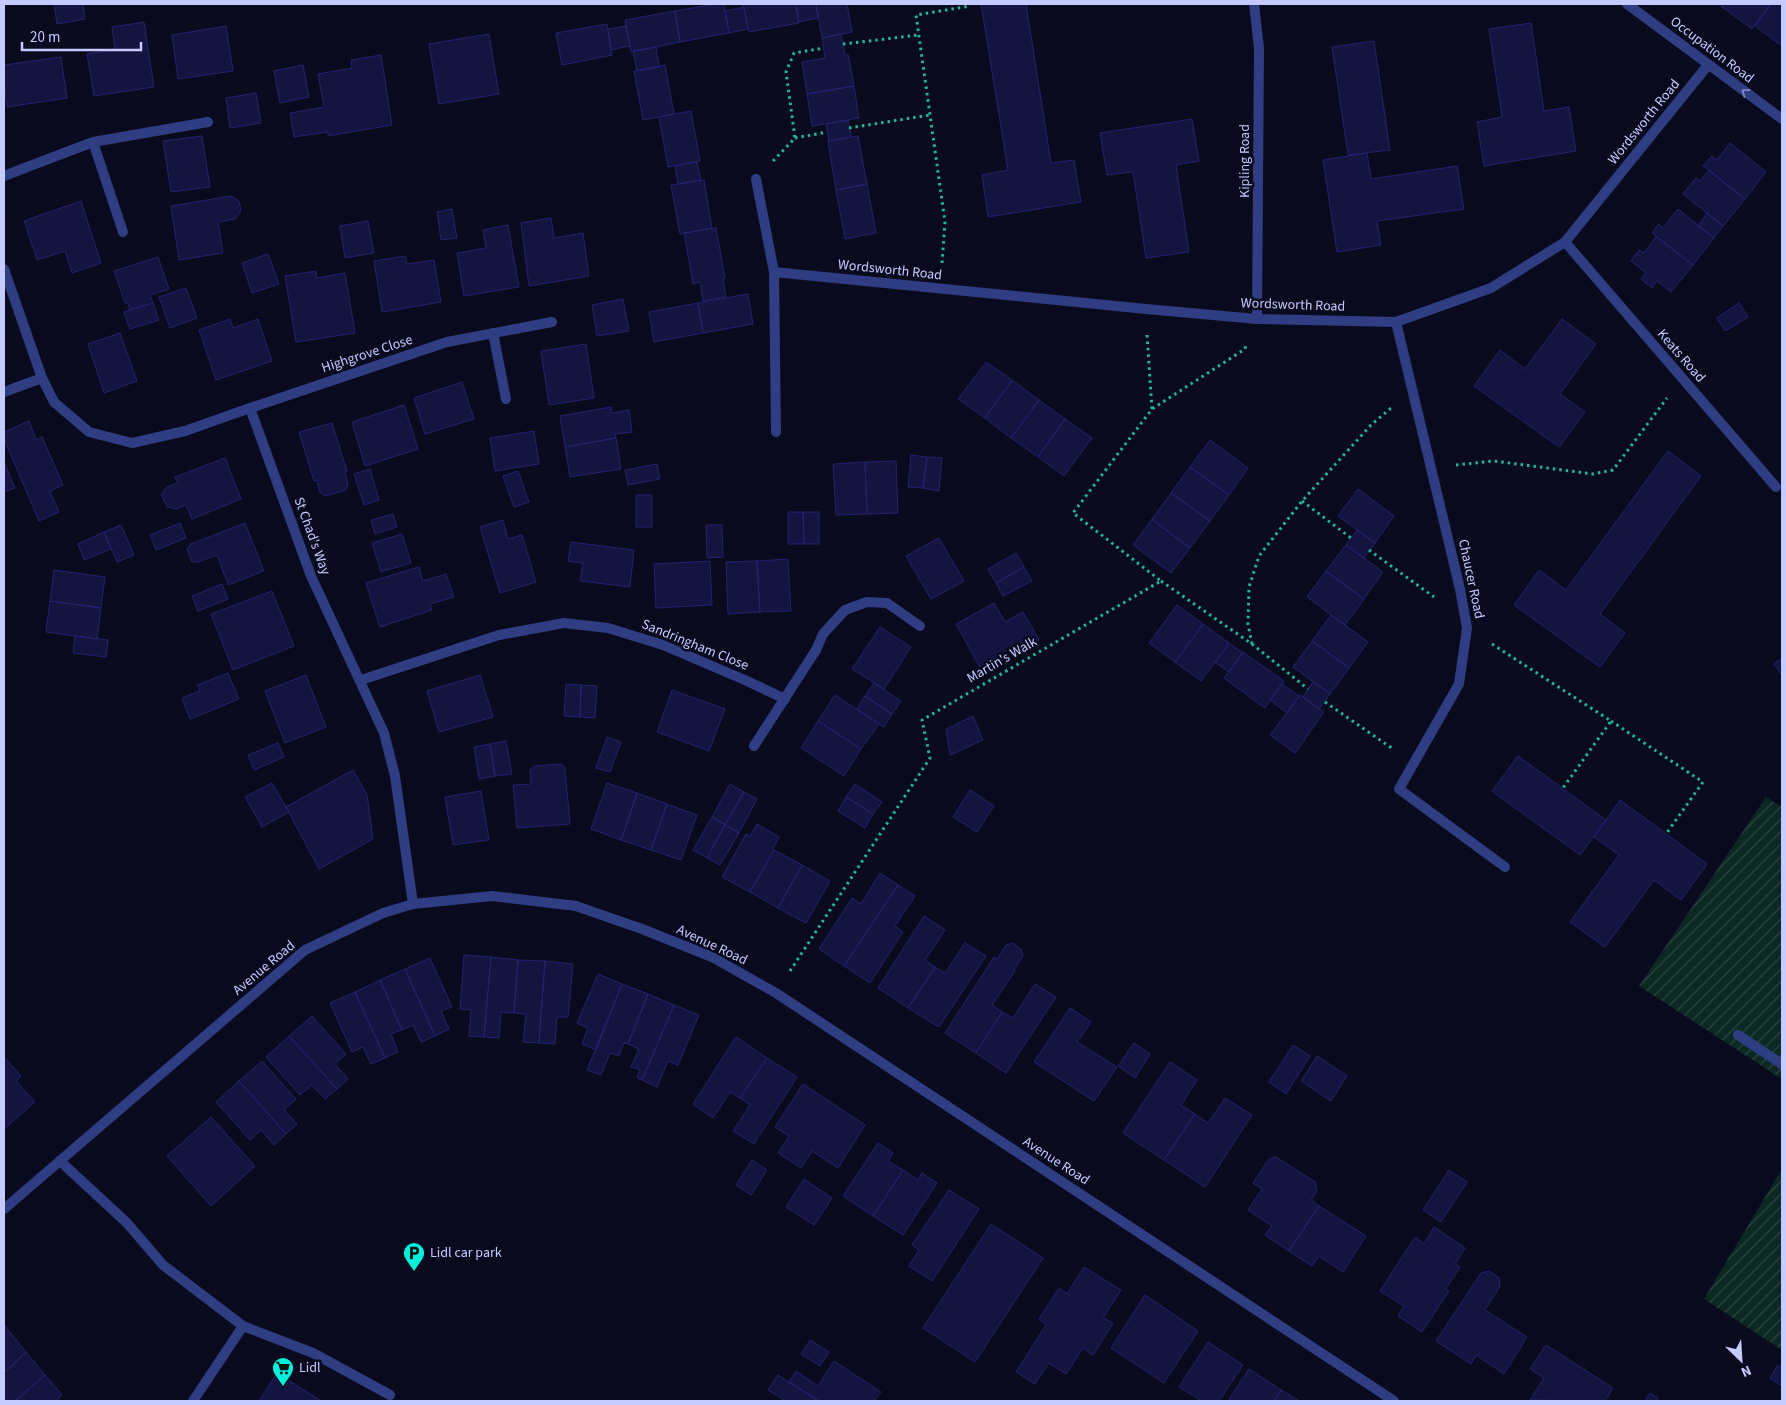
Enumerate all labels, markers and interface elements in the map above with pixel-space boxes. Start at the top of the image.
street label: Occupation Road [1666,12,1758,88]
scale bar [22,20,141,52]
text: 20 m [30,27,60,48]
street label: Wordsworth Road [1603,75,1685,169]
one-way arrow [1741,89,1751,98]
street label: Kipling Road [1235,124,1255,198]
street label: Wordsworth Road [837,255,943,285]
street label: Wordsworth Road [1240,293,1346,317]
street label: Keats Road [1652,325,1710,387]
street label: Highgrove Close [319,330,415,378]
street label: St Chad's Way [289,494,335,578]
street label: Chaucer Road [1453,537,1489,621]
street label: Sandringham Close [638,614,752,676]
street label: Martin's Walk [963,632,1041,688]
street label: Avenue Road [673,920,751,970]
street label: Avenue Road [228,936,300,1000]
street label: Avenue Road [1019,1132,1093,1190]
parking icon: Lidl car park [402,1241,426,1272]
place label: Lidl car park [430,1243,502,1263]
north arrow [1716,1335,1766,1385]
supermarket icon: Lidl [271,1356,295,1387]
place label: Lidl [299,1358,321,1378]
text: N [1738,1360,1755,1382]

